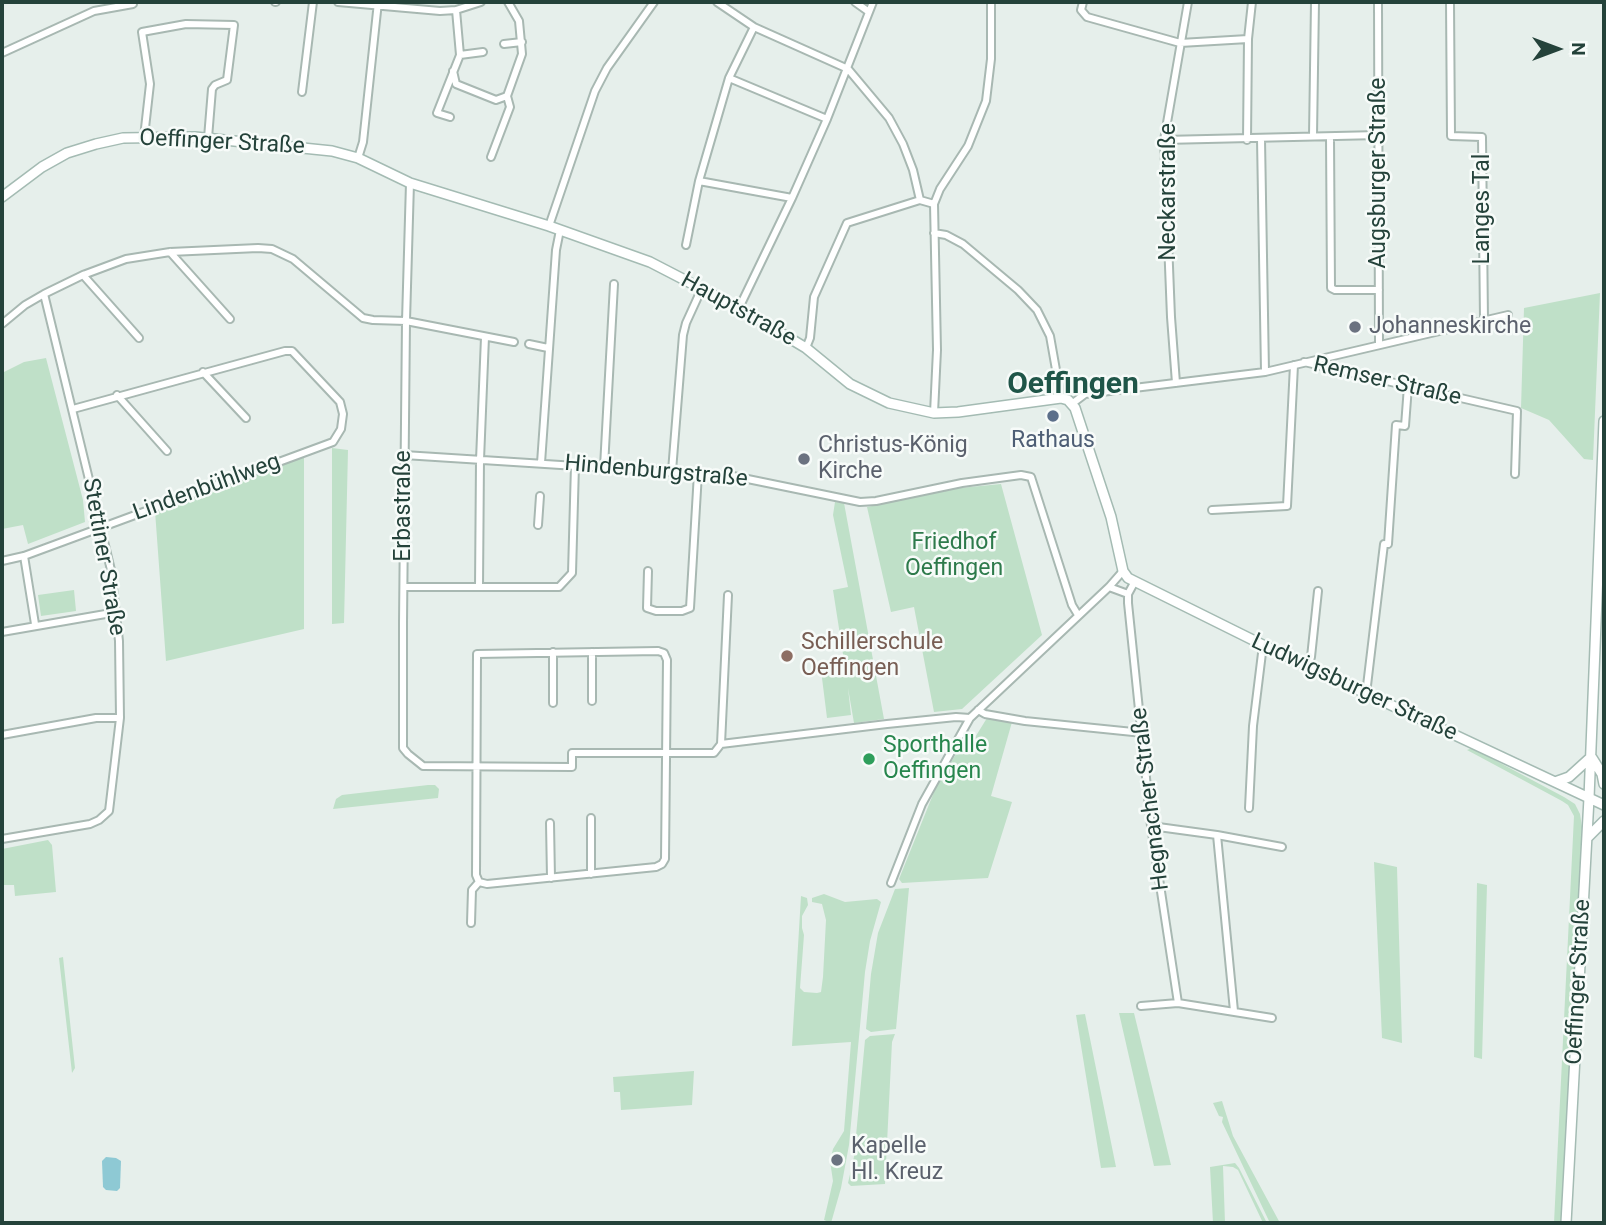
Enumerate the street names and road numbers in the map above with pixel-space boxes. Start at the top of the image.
street label: Augsburger Straße [1365,77,1393,269]
street label: Neckarstraße [1155,123,1183,261]
street label: Oeffinger Straße [138,125,306,161]
street label: Langes Tal [1469,154,1497,264]
street label: Hauptstraße [676,267,800,353]
street label: Remser Straße [1310,352,1464,412]
street label: Lindenbühlweg [130,449,284,527]
street label: Erbastraße [390,450,418,562]
street label: Hindenburgstraße [563,450,749,494]
street label: Stettiner Straße [76,476,130,638]
street label: Ludwigsburger Straße [1247,628,1461,748]
street label: Hegnacher Straße [1126,706,1176,892]
street label: Oeffinger Straße [1561,898,1597,1066]

